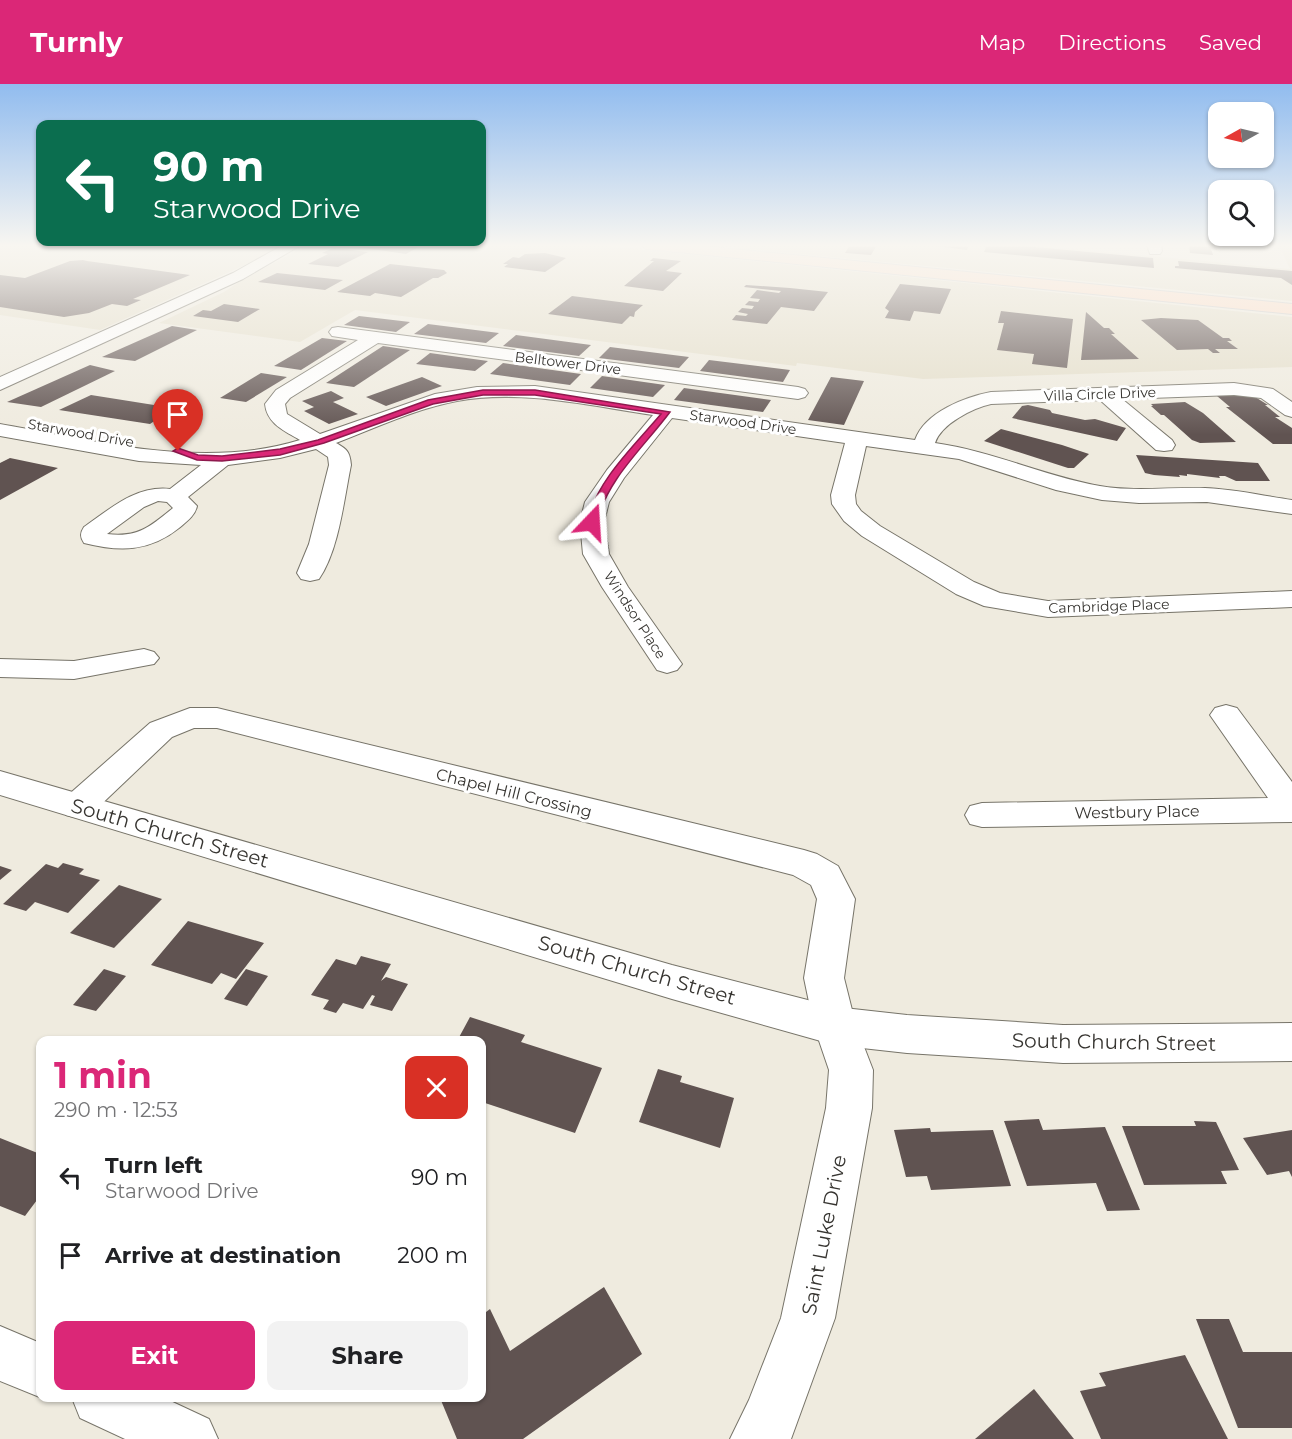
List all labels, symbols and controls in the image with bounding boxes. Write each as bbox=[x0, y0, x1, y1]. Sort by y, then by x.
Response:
text: Turnly bbox=[30, 25, 123, 59]
text: Map bbox=[979, 30, 1025, 55]
text: Directions bbox=[1058, 30, 1166, 55]
text: Saved bbox=[1199, 30, 1262, 55]
north arrow bbox=[1208, 102, 1274, 168]
map controls bbox=[1208, 102, 1274, 246]
text: 90 m bbox=[153, 140, 264, 192]
icon: left bbox=[54, 144, 132, 222]
button: search bbox=[1208, 180, 1274, 246]
text: Starwood Drive bbox=[153, 192, 360, 225]
street label: Belltower Drive bbox=[514, 348, 622, 378]
street label: Villa Circle Drive bbox=[1044, 383, 1156, 405]
pin bbox=[152, 389, 203, 451]
icon: arrive bbox=[161, 398, 194, 431]
street label: Starwood Drive bbox=[688, 406, 798, 438]
street label: Starwood Drive bbox=[26, 415, 136, 451]
position arrow bbox=[560, 490, 624, 554]
street label: Windsor Place bbox=[600, 568, 670, 662]
street label: Cambridge Place bbox=[1048, 595, 1170, 617]
street label: Chapel Hill Crossing bbox=[434, 764, 594, 822]
street label: South Church Street bbox=[68, 793, 272, 873]
street label: Westbury Place bbox=[1074, 801, 1200, 823]
street label: South Church Street bbox=[535, 930, 739, 1010]
street label: South Church Street bbox=[1012, 1028, 1216, 1056]
text: 1 min bbox=[54, 1053, 152, 1097]
button: close bbox=[405, 1056, 468, 1119]
text: 290 m · 12:53 bbox=[54, 1098, 178, 1122]
text: Turn left bbox=[105, 1152, 203, 1179]
street label: Saint Luke Drive bbox=[797, 1153, 851, 1317]
icon: left bbox=[54, 1161, 87, 1194]
text: 90 m bbox=[411, 1164, 468, 1191]
text: Starwood Drive bbox=[105, 1179, 259, 1203]
icon: arrive bbox=[54, 1239, 87, 1272]
text: Arrive at destination bbox=[105, 1242, 341, 1269]
text: 200 m bbox=[397, 1242, 468, 1269]
button: Exit bbox=[54, 1321, 255, 1390]
button: Share bbox=[267, 1321, 468, 1390]

